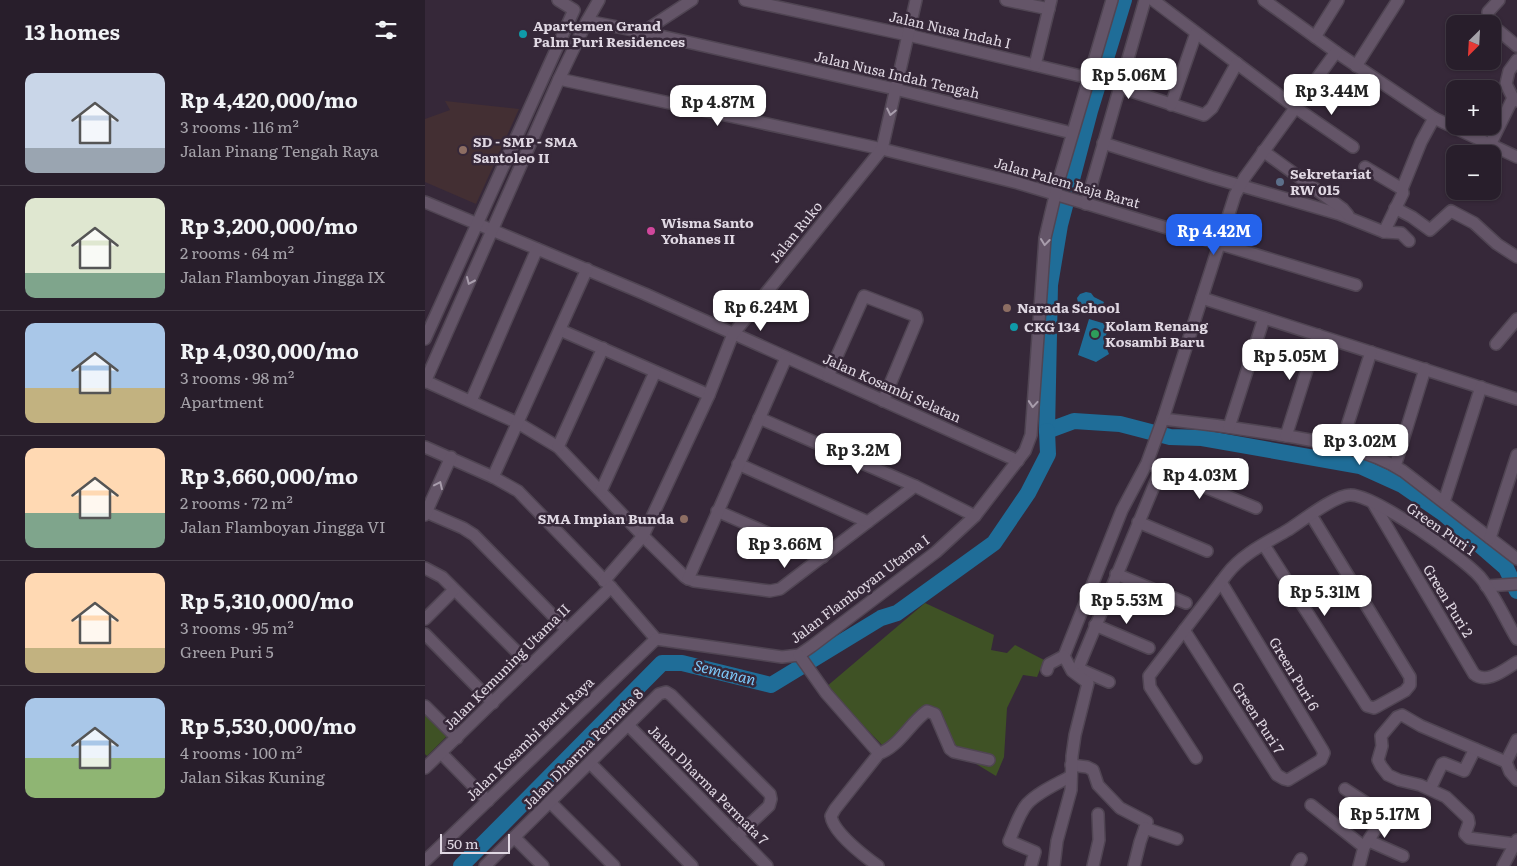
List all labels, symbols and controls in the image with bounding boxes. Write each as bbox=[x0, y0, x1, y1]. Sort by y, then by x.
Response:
street label: Jalan Nusa Indah I bbox=[887, 5, 1013, 53]
text: 13 homes bbox=[25, 15, 120, 46]
place label: Apartemen Grand Palm Puri Residences bbox=[533, 15, 685, 51]
north arrow bbox=[1446, 15, 1501, 70]
map controls bbox=[1446, 15, 1501, 200]
icon: filters bbox=[372, 16, 400, 44]
marker: Apartemen Grand Palm Puri Residences bbox=[517, 28, 529, 40]
street label: Jalan Nusa Indah Tengah bbox=[813, 45, 982, 103]
pin: Rp 5.06M bbox=[1077, 58, 1181, 100]
text: Rp 5.06M bbox=[1092, 62, 1166, 86]
pin: Rp 3.44M bbox=[1280, 74, 1384, 116]
text: Rp 3.44M bbox=[1295, 78, 1369, 102]
button: + bbox=[1446, 80, 1501, 135]
text: Rp 4,420,000/mo bbox=[180, 83, 358, 114]
pin: Rp 4.87M bbox=[666, 84, 770, 127]
text: Rp 4.87M bbox=[681, 89, 755, 113]
icon: home bbox=[65, 93, 125, 153]
one-way arrow bbox=[886, 108, 896, 117]
text: 3 rooms · 116 m² bbox=[180, 114, 299, 138]
place label: SD - SMP - SMA Santoleo II bbox=[473, 131, 578, 167]
text: Jalan Pinang Tengah Raya bbox=[180, 138, 379, 162]
marker: SD - SMP - SMA Santoleo II bbox=[457, 144, 469, 156]
button: − bbox=[1446, 145, 1501, 200]
street label: Jalan Palem Raja Barat bbox=[992, 152, 1143, 213]
place label: Sekretariat RW 015 bbox=[1290, 163, 1372, 199]
marker: Sekretariat RW 015 bbox=[1274, 176, 1286, 188]
street label: Jalan Ruko bbox=[764, 196, 826, 266]
text: Rp 3,200,000/mo bbox=[180, 209, 358, 240]
place label: Wisma Santo Yohanes II bbox=[661, 212, 754, 248]
pin: Rp 4.42M bbox=[1162, 214, 1266, 256]
icon: home bbox=[65, 218, 125, 278]
text: Rp 4.42M bbox=[1177, 218, 1251, 242]
marker: Wisma Santo Yohanes II bbox=[645, 225, 657, 237]
one-way arrow bbox=[1040, 238, 1051, 246]
text: 2 rooms · 64 m² bbox=[180, 240, 294, 264]
text: Jalan Flamboyan Jingga IX bbox=[180, 264, 385, 288]
one-way arrow bbox=[466, 276, 477, 285]
pin: Rp 6.24M bbox=[709, 290, 813, 332]
text: Rp 6.24M bbox=[724, 294, 798, 318]
place label: Narada School bbox=[1017, 297, 1120, 317]
marker: Narada School bbox=[1001, 302, 1013, 314]
place label: Kolam Renang Kosambi Baru bbox=[1105, 315, 1208, 351]
place label: CKG 134 bbox=[1024, 316, 1080, 336]
marker: CKG 134 bbox=[1008, 321, 1020, 333]
marker: Kolam Renang Kosambi Baru bbox=[1089, 328, 1101, 340]
text: Rp 4,030,000/mo bbox=[180, 334, 359, 365]
pin: Rp 5.05M bbox=[1238, 338, 1342, 381]
icon: home bbox=[65, 343, 125, 403]
text: Rp 5.05M bbox=[1253, 343, 1327, 367]
street label: Jalan Kosambi Selatan bbox=[820, 348, 965, 427]
text: 3 rooms · 98 m² bbox=[180, 365, 294, 389]
text: Apartment bbox=[180, 389, 264, 413]
one-way arrow bbox=[1027, 400, 1038, 408]
pin: Rp 3.02M bbox=[1308, 424, 1412, 466]
text: Rp 3.02M bbox=[1323, 428, 1397, 452]
pin: Rp 3.2M bbox=[812, 432, 904, 475]
text: Rp 3.2M bbox=[826, 437, 890, 461]
pin: Rp 4.03M bbox=[1148, 458, 1252, 500]
text: Rp 3,660,000/mo bbox=[180, 459, 358, 490]
text: Rp 4.03M bbox=[1163, 462, 1237, 486]
icon: home bbox=[65, 468, 125, 528]
one-way arrow bbox=[432, 481, 443, 490]
text: 2 rooms · 72 m² bbox=[180, 490, 293, 514]
street label: Green Puri 1 bbox=[1403, 497, 1481, 560]
place label: SMA Impian Bunda bbox=[538, 508, 675, 528]
marker: SMA Impian Bunda bbox=[678, 513, 690, 525]
text: Jalan Flamboyan Jingga VI bbox=[180, 514, 386, 538]
pin: Rp 3.66M bbox=[733, 526, 837, 569]
street label: Jalan Flamboyan Utama I bbox=[786, 529, 933, 647]
text: Rp 3.66M bbox=[748, 531, 822, 555]
street label: Green Puri 2 bbox=[1419, 560, 1479, 641]
pin: Rp 5.31M bbox=[1273, 574, 1377, 617]
text: Rp 5.31M bbox=[1290, 579, 1360, 603]
pin: Rp 5.53M bbox=[1075, 582, 1179, 625]
text: Rp 5,310,000/mo bbox=[180, 584, 354, 615]
text: Rp 5.53M bbox=[1091, 587, 1163, 611]
icon: home bbox=[65, 593, 125, 653]
street label: Jalan Kemuning Utama II bbox=[439, 599, 574, 734]
text: 3 rooms · 95 m² bbox=[180, 615, 294, 639]
street label: Green Puri 6 bbox=[1265, 633, 1325, 714]
text: Green Puri 5 bbox=[180, 639, 274, 663]
water label: Semanan bbox=[692, 653, 759, 690]
street label: Jalan Kosambi Barat Raya bbox=[461, 671, 598, 805]
street label: Green Puri 7 bbox=[1228, 678, 1290, 757]
street label: Jalan Dharma Permata 8 bbox=[517, 683, 647, 813]
text: Rp 5,530,000/mo bbox=[180, 709, 356, 740]
icon: home bbox=[65, 718, 125, 778]
street label: Jalan Dharma Permata 7 bbox=[644, 720, 773, 849]
text: 4 rooms · 100 m² bbox=[180, 740, 302, 764]
text: Jalan Sikas Kuning bbox=[180, 764, 325, 788]
pin: Rp 5.17M bbox=[1333, 796, 1437, 839]
text: Rp 5.17M bbox=[1350, 801, 1420, 825]
scale bar bbox=[440, 831, 510, 854]
text: 50 m bbox=[447, 833, 479, 853]

